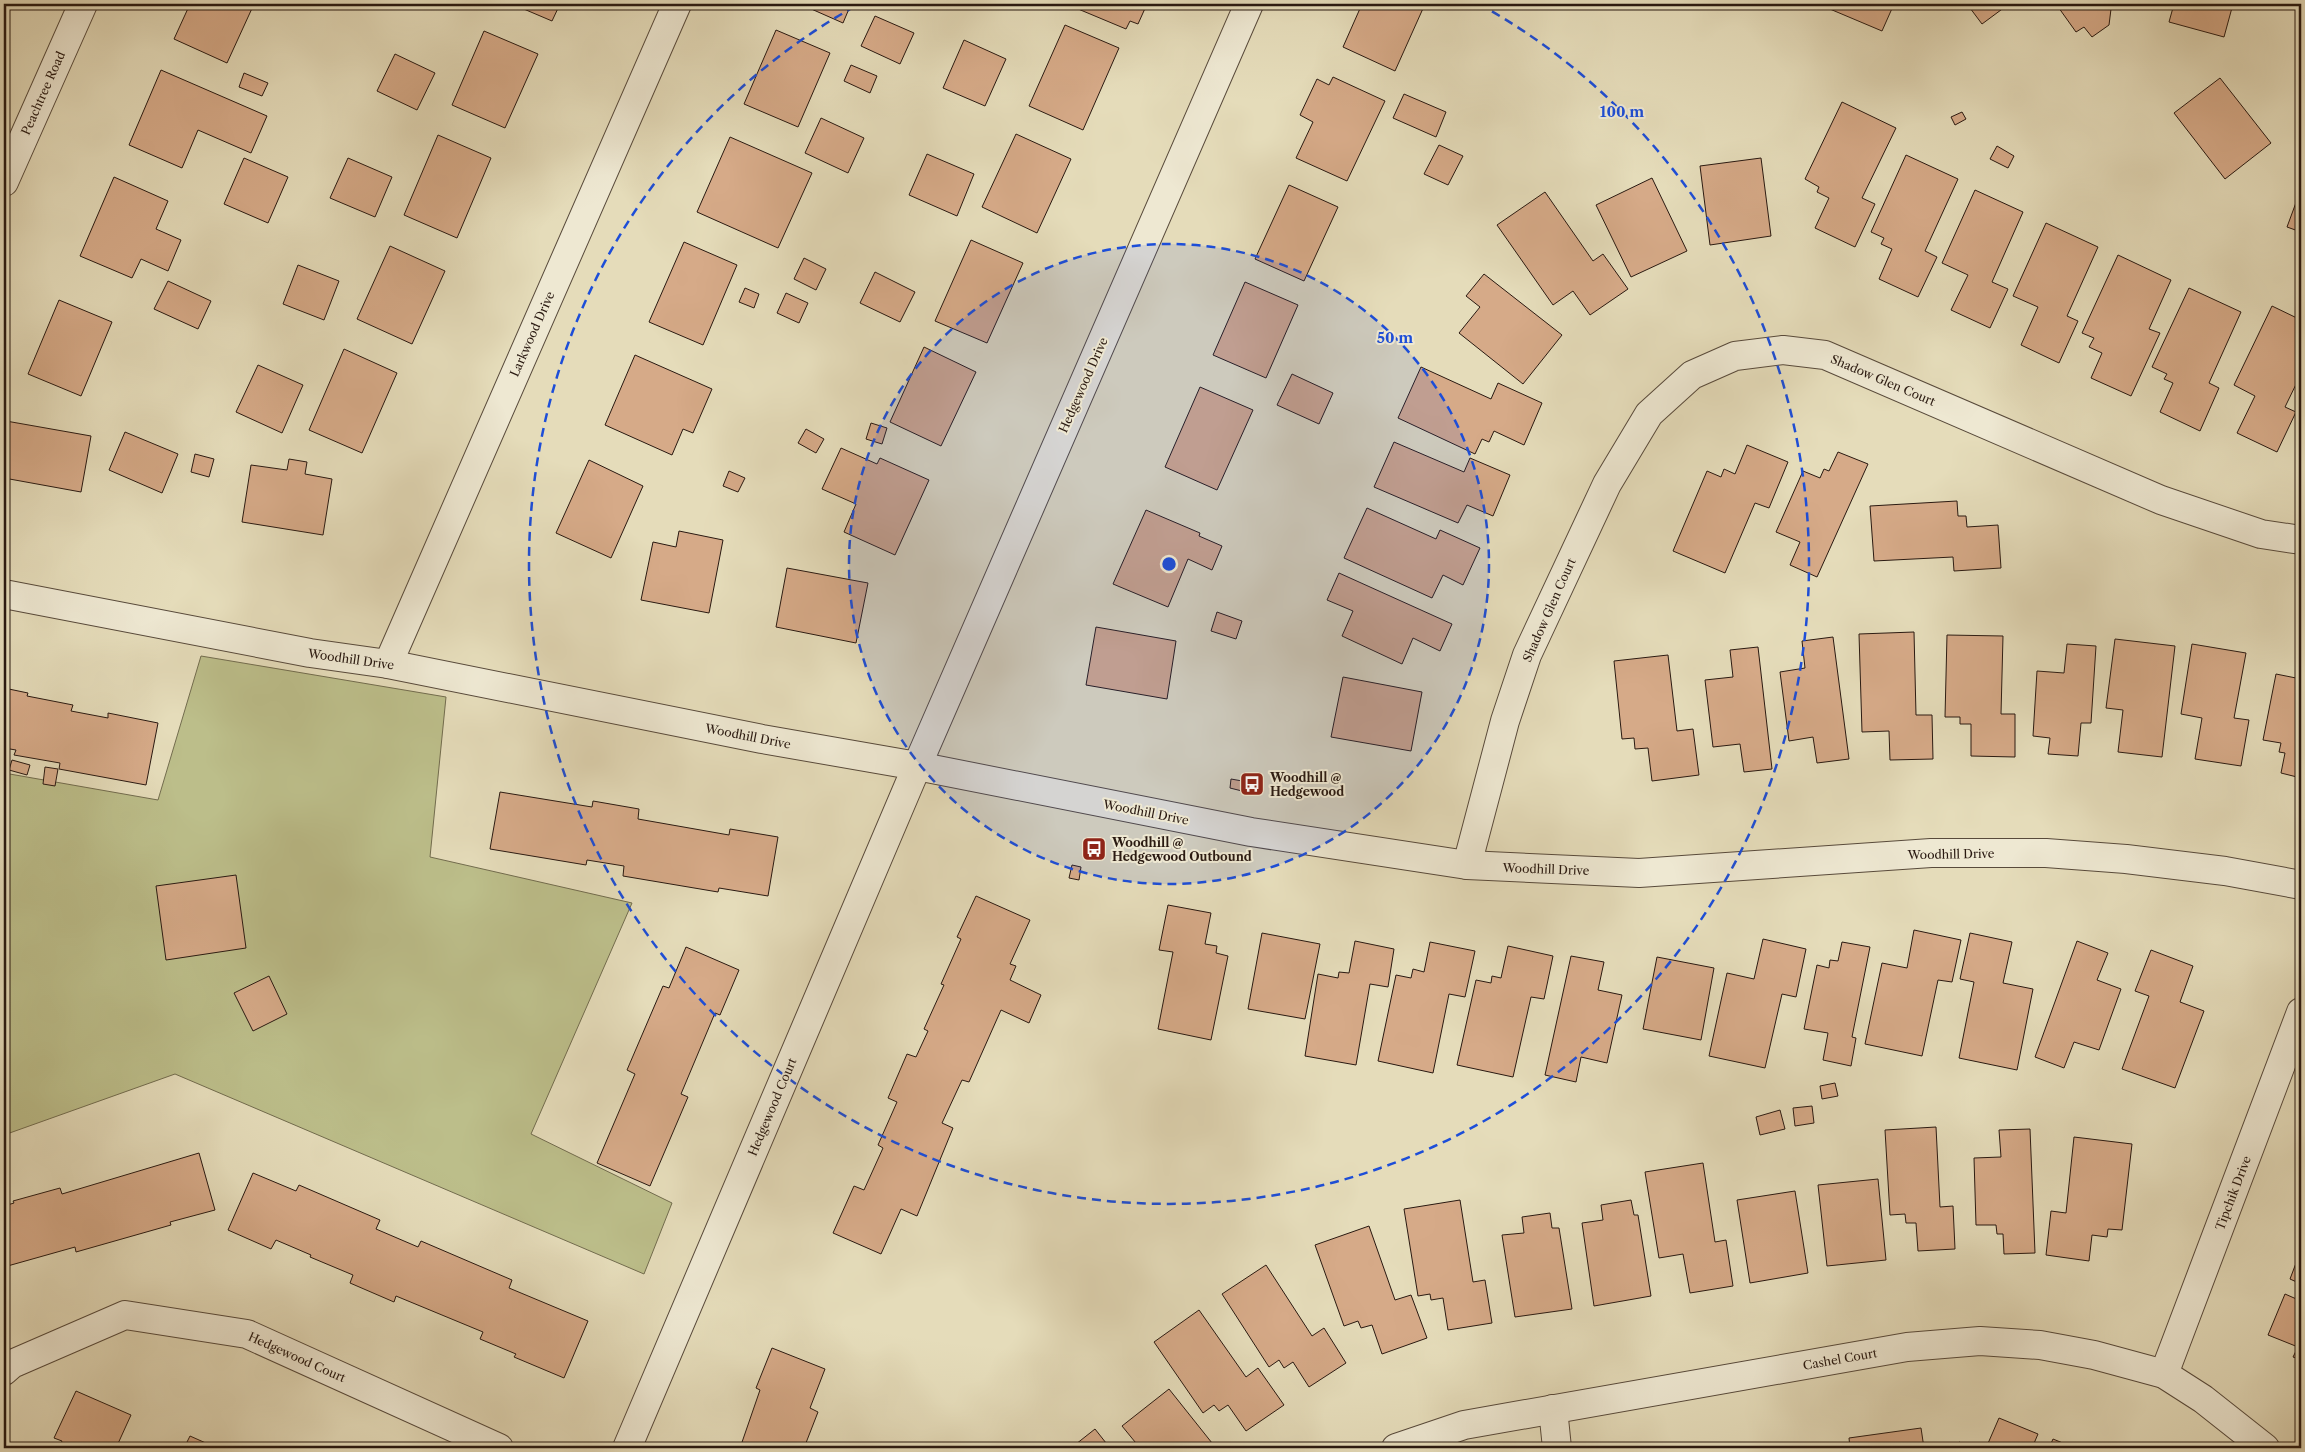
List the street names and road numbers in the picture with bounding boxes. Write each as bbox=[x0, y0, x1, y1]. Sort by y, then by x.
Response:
street label: Peachtree Road bbox=[18, 48, 68, 137]
street label: Larkwood Drive bbox=[506, 289, 558, 379]
street label: Hedgewood Drive bbox=[1055, 335, 1111, 435]
street label: Shadow Glen Court bbox=[1828, 351, 1938, 409]
street label: Shadow Glen Court bbox=[1519, 555, 1579, 664]
street label: Woodhill Drive bbox=[306, 645, 395, 673]
street label: Woodhill Drive bbox=[703, 720, 792, 752]
street label: Woodhill Drive bbox=[1101, 796, 1190, 828]
street label: Woodhill Drive bbox=[1906, 846, 1995, 862]
street label: Woodhill Drive bbox=[1501, 860, 1590, 878]
street label: Hedgewood Court bbox=[745, 1055, 800, 1158]
street label: Tipchik Drive bbox=[2212, 1153, 2254, 1232]
street label: Hedgewood Court bbox=[246, 1329, 349, 1386]
street label: Cashel Court bbox=[1802, 1345, 1879, 1373]

